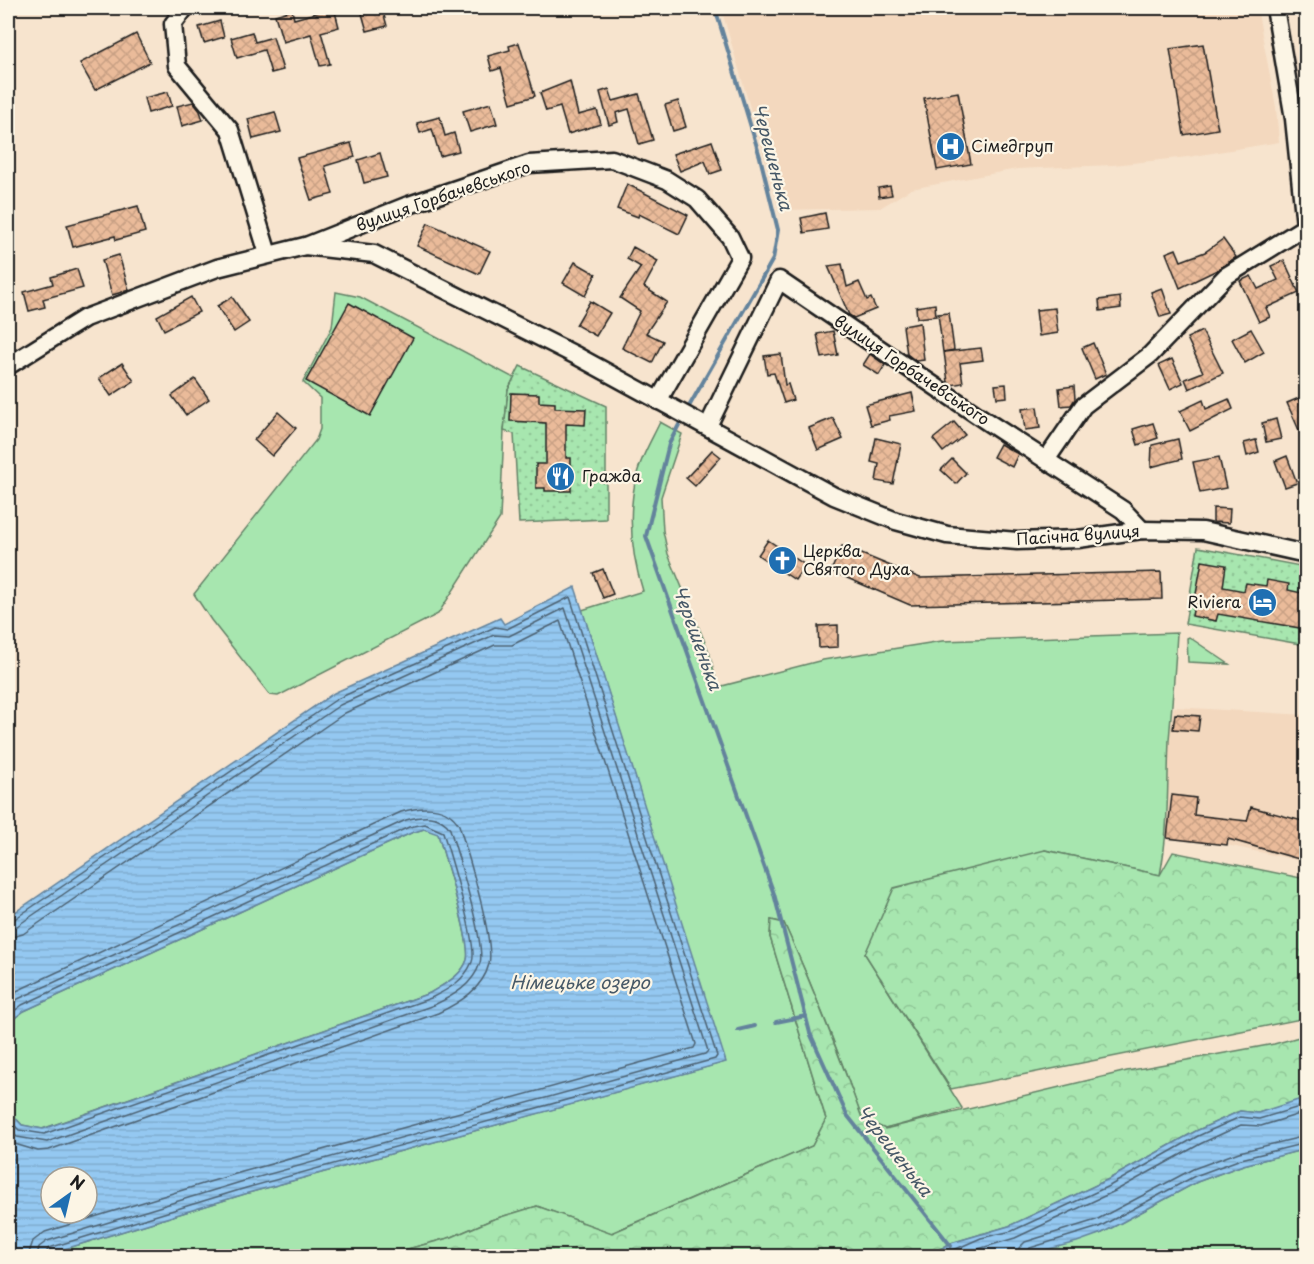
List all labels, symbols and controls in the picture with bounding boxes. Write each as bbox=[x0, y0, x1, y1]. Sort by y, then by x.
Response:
water label: Черешенька bbox=[746, 100, 801, 214]
hospital icon: Сімедгруп bbox=[934, 130, 966, 162]
place label: Сімедгруп bbox=[971, 133, 1054, 157]
street label: вулиця Горбачевського bbox=[352, 154, 533, 236]
street label: вулиця Горбачевського bbox=[830, 308, 995, 430]
restaurant icon: Гражда bbox=[545, 460, 577, 492]
place label: Гражда bbox=[582, 463, 641, 487]
street label: Пасічна вулиця bbox=[1015, 518, 1141, 550]
place label: Церква Святого Духа bbox=[803, 538, 910, 580]
church icon: Церква Святого Духа bbox=[766, 544, 798, 576]
water label: Черешенька bbox=[667, 581, 730, 694]
hotel icon: Riviera bbox=[1246, 586, 1278, 618]
place label: Riviera bbox=[1187, 589, 1241, 613]
water label: Німецьке озеро bbox=[510, 968, 650, 995]
water label: Черешенька bbox=[851, 1099, 940, 1202]
north arrow bbox=[39, 1165, 99, 1225]
text: N bbox=[66, 1168, 90, 1195]

